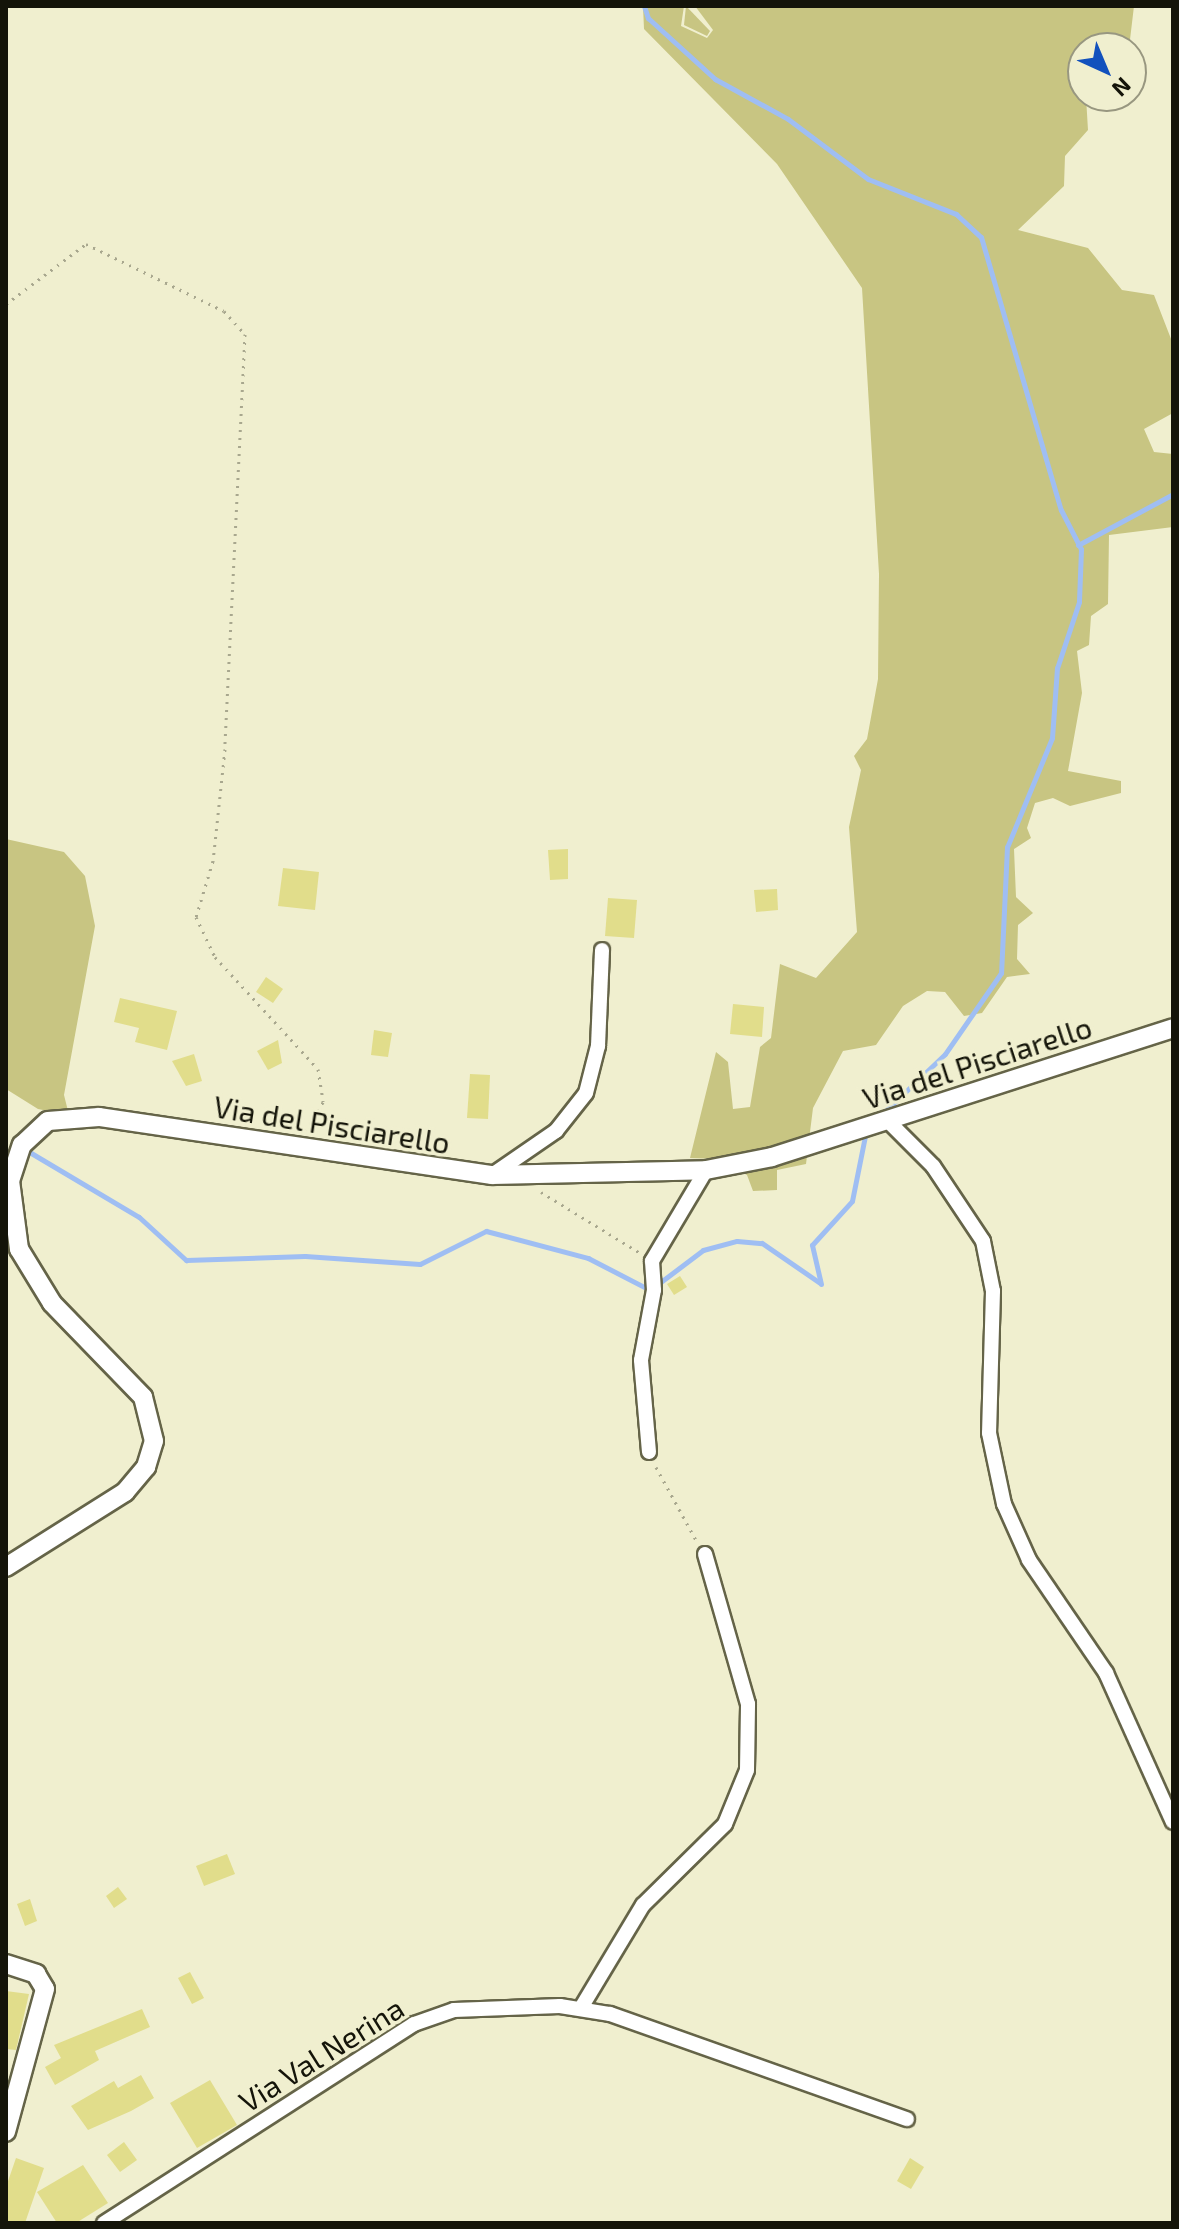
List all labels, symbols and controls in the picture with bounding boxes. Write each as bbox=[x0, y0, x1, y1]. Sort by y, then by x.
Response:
north arrow bbox=[1067, 32, 1147, 112]
text: N bbox=[1108, 73, 1137, 103]
street label: Via del Pisciarello bbox=[858, 1008, 1096, 1116]
street label: Via del Pisciarello bbox=[211, 1088, 453, 1160]
street label: Via Val Nerina bbox=[231, 1989, 411, 2119]

